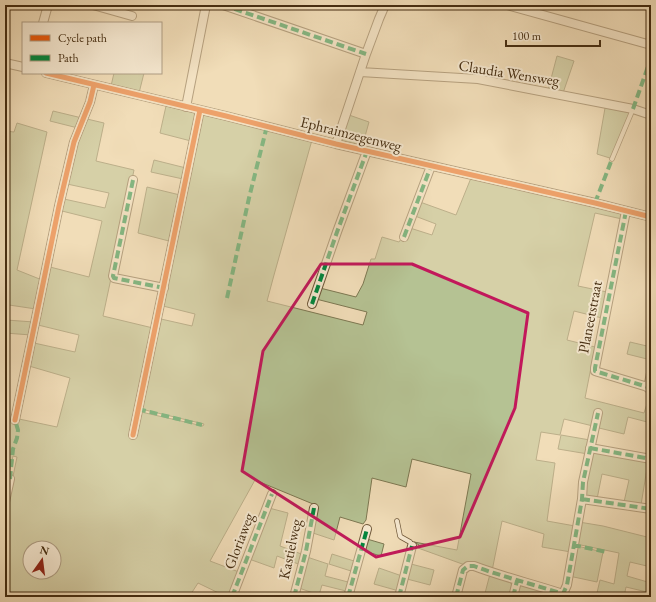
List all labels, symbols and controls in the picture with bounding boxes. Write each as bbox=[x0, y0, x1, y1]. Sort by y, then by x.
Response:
legend bbox=[22, 22, 162, 74]
scale bar bbox=[506, 22, 600, 48]
text: 100 m bbox=[512, 28, 542, 44]
text: Cycle path bbox=[58, 30, 107, 46]
text: Path bbox=[58, 50, 79, 66]
street label: Claudia Wensweg bbox=[457, 55, 561, 90]
street label: Ephraimzegenweg bbox=[298, 112, 404, 155]
street label: Planeetstraat bbox=[573, 279, 606, 355]
street label: Gloriaweg bbox=[219, 510, 258, 572]
street label: Kastielweg bbox=[274, 517, 305, 581]
north arrow bbox=[22, 540, 62, 580]
text: N bbox=[38, 542, 51, 558]

